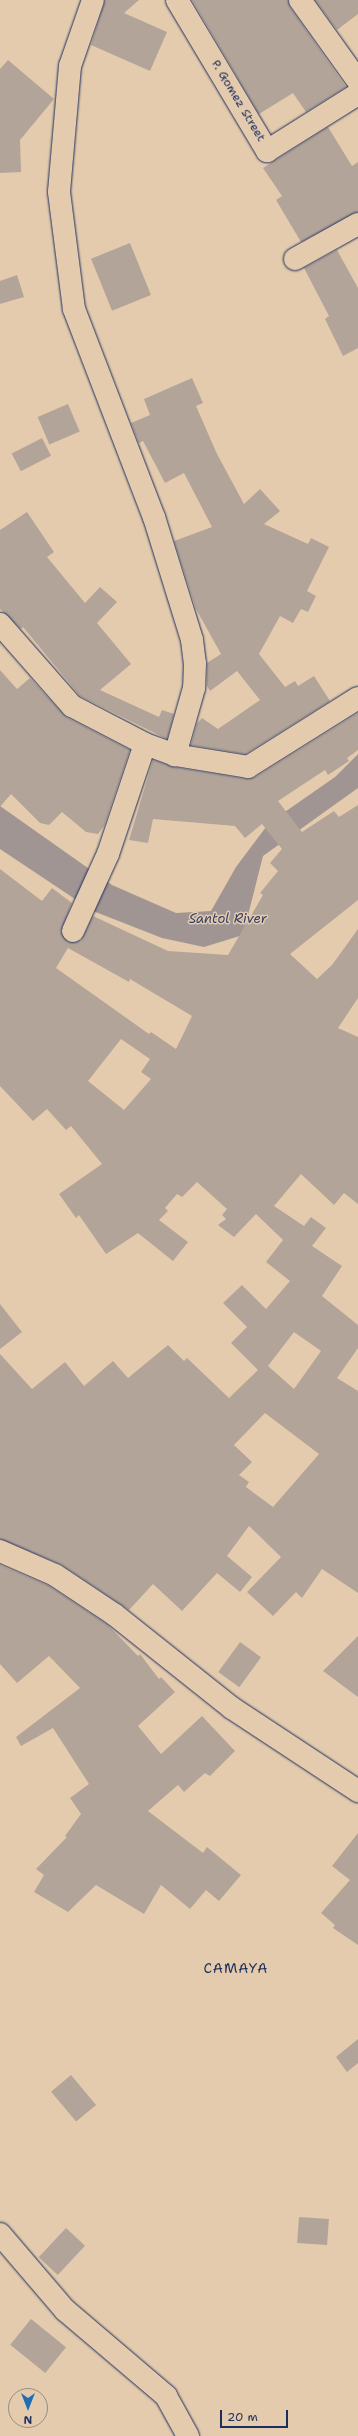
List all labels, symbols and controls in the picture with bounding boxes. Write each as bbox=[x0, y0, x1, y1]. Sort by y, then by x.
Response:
street label: P. Gomez Street bbox=[208, 58, 268, 144]
water label: Santol River bbox=[189, 911, 267, 927]
district label: CAMAYA bbox=[203, 1960, 269, 1976]
north arrow bbox=[8, 2388, 48, 2428]
scale bar bbox=[222, 2402, 290, 2428]
text: 20 m bbox=[227, 2409, 258, 2425]
text: N bbox=[24, 2412, 32, 2427]

